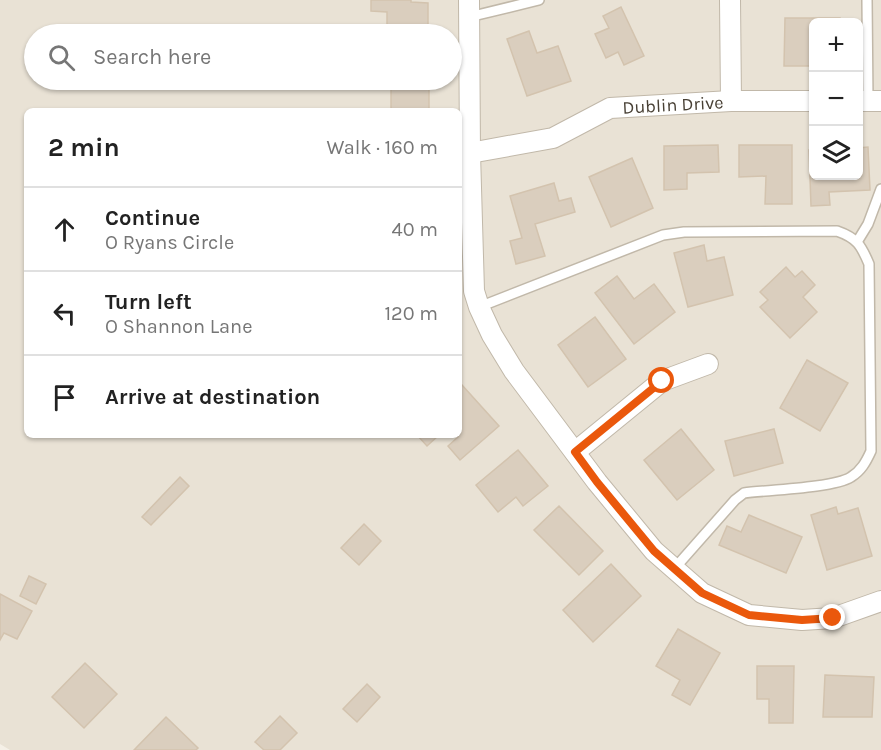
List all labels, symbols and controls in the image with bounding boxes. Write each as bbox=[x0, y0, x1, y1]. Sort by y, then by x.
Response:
map controls bbox=[809, 18, 863, 180]
button: + bbox=[809, 18, 863, 72]
search box bbox=[24, 24, 462, 90]
icon: search bbox=[45, 41, 78, 74]
text: Search here bbox=[93, 44, 211, 70]
button: − bbox=[809, 72, 863, 126]
street label: Dublin Drive bbox=[622, 91, 724, 119]
button: layers bbox=[809, 126, 863, 180]
text: 2 min bbox=[48, 132, 120, 163]
text: Walk · 160 m bbox=[326, 136, 438, 159]
text: Continue bbox=[105, 205, 200, 231]
icon: ahead bbox=[48, 213, 81, 246]
text: 40 m bbox=[392, 218, 438, 241]
text: O Ryans Circle bbox=[105, 231, 234, 254]
text: Turn left bbox=[105, 289, 192, 315]
icon: left bbox=[48, 297, 81, 330]
text: 120 m bbox=[384, 302, 438, 325]
text: O Shannon Lane bbox=[105, 315, 252, 338]
route start bbox=[648, 367, 674, 393]
icon: arrive bbox=[48, 381, 81, 414]
text: Arrive at destination bbox=[105, 384, 320, 410]
route end bbox=[819, 604, 845, 630]

